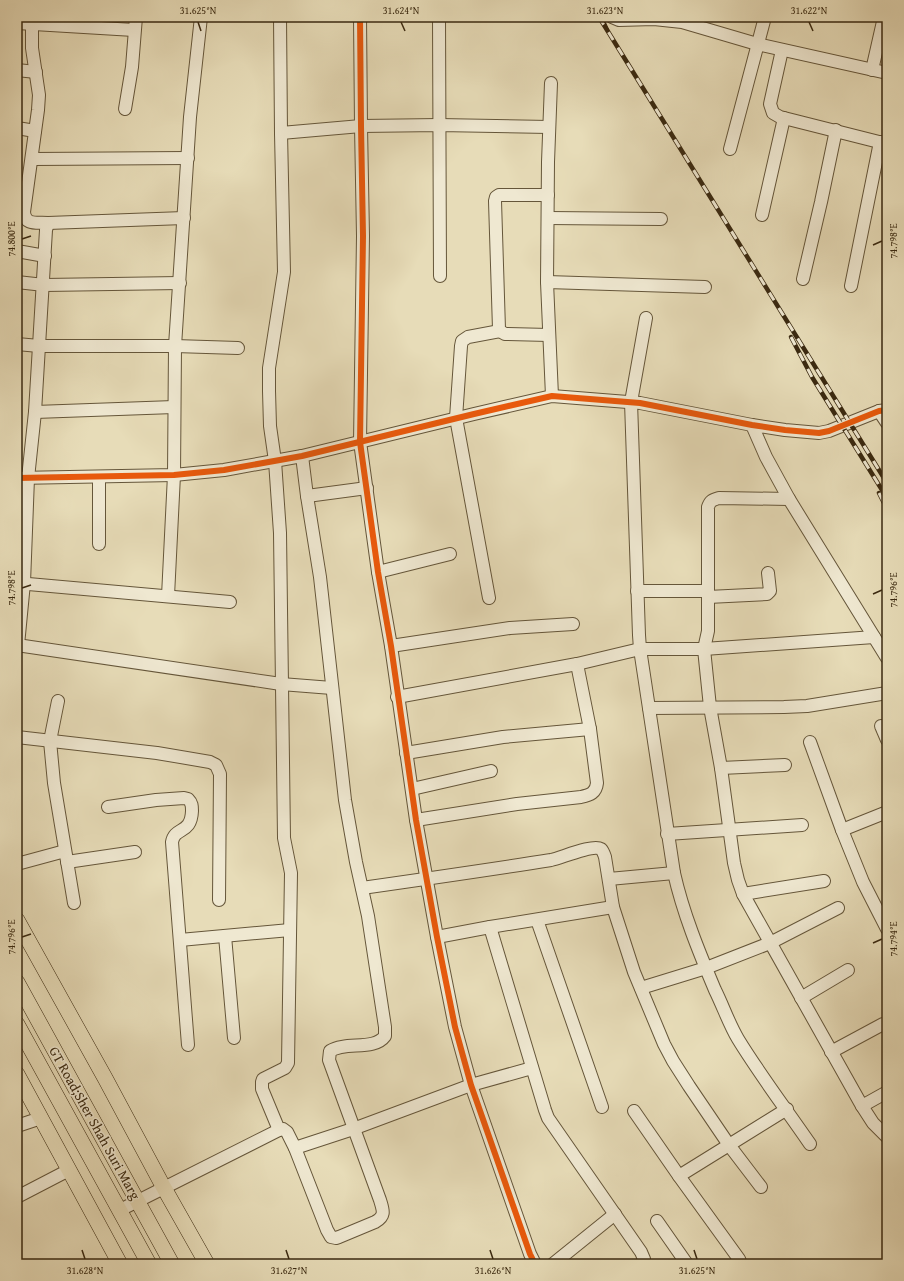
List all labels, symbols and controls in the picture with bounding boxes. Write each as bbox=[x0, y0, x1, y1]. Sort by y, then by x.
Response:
text: 31.625°N bbox=[180, 3, 217, 18]
text: 31.624°N bbox=[383, 3, 420, 18]
text: 31.623°N bbox=[587, 3, 624, 18]
text: 31.622°N bbox=[791, 3, 828, 18]
text: 74.800°E bbox=[4, 221, 19, 257]
text: 74.798°E bbox=[886, 223, 901, 259]
text: 74.798°E bbox=[4, 570, 19, 606]
text: 74.796°E bbox=[886, 572, 901, 608]
text: 74.796°E bbox=[4, 919, 19, 955]
text: 74.794°E bbox=[886, 921, 901, 957]
street label: GT Road;Sher Shah Suri Marg bbox=[44, 1043, 146, 1203]
text: 31.628°N bbox=[67, 1263, 104, 1278]
text: 31.627°N bbox=[271, 1263, 308, 1278]
text: 31.626°N bbox=[475, 1263, 512, 1278]
text: 31.625°N bbox=[679, 1263, 716, 1278]

